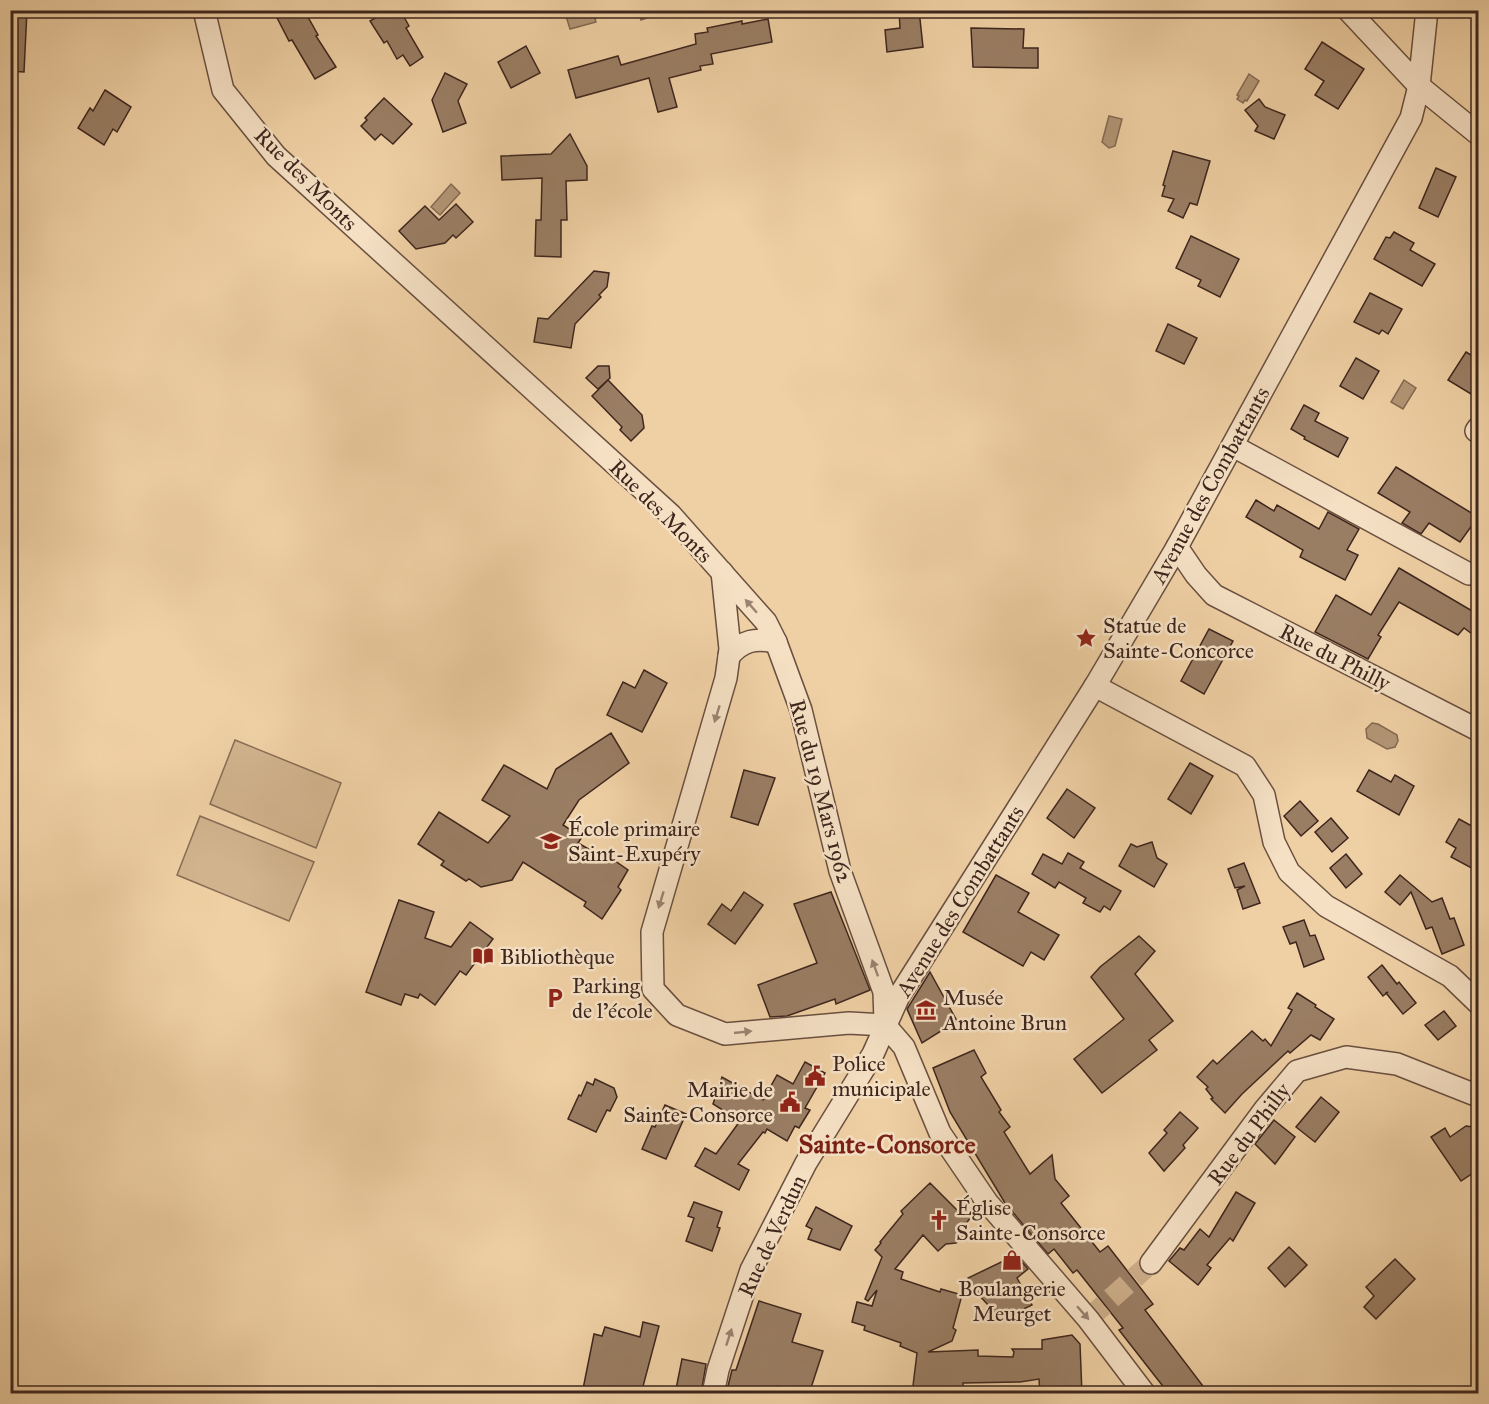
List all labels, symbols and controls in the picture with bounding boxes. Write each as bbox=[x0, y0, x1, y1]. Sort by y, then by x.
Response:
street label: Rue des Monts bbox=[249, 122, 363, 236]
street label: Avenue des Combattants bbox=[1144, 382, 1275, 589]
street label: Rue des Monts bbox=[604, 454, 718, 568]
one-way arrow bbox=[744, 598, 758, 613]
place label: Statue de Sainte-Concorce bbox=[1103, 612, 1254, 664]
street label: Rue du Philly bbox=[1275, 617, 1396, 697]
place icon: Statue de Sainte-Concorce bbox=[1074, 626, 1098, 650]
street label: Rue du 19 Mars 1962 bbox=[784, 696, 859, 886]
one-way arrow bbox=[712, 705, 721, 723]
street label: Avenue des Combattants bbox=[890, 800, 1030, 1003]
place label: École primaire Saint-Exupéry bbox=[568, 815, 701, 867]
school or university icon: École primaire Saint-Exupéry bbox=[539, 829, 563, 853]
one-way arrow bbox=[656, 891, 665, 909]
place label: Bibliothèque bbox=[500, 943, 615, 970]
library icon: Bibliothèque bbox=[471, 944, 495, 968]
one-way arrow bbox=[870, 959, 879, 977]
place label: Parking de l'école bbox=[572, 972, 653, 1024]
place label: Musée Antoine Brun bbox=[942, 984, 1067, 1036]
parking icon: Parking de l'école bbox=[543, 986, 567, 1010]
museum icon: Musée Antoine Brun bbox=[914, 998, 938, 1022]
one-way arrow bbox=[734, 1027, 753, 1037]
place label: Police municipale bbox=[832, 1050, 931, 1102]
public building icon: Police municipale bbox=[803, 1064, 827, 1088]
place label: Mairie de Sainte-Consorce bbox=[623, 1076, 773, 1128]
street label: Rue du Philly bbox=[1202, 1077, 1297, 1190]
public building icon: Mairie de Sainte-Consorce bbox=[778, 1090, 802, 1114]
district label: Sainte-Consorce bbox=[799, 1128, 976, 1160]
street label: Rue de Verdun bbox=[732, 1171, 812, 1301]
place label: Église Sainte-Consorce bbox=[956, 1194, 1106, 1246]
church icon: Église Sainte-Consorce bbox=[927, 1208, 951, 1232]
shop icon: Boulangerie Meurget bbox=[1000, 1248, 1024, 1272]
place label: Boulangerie Meurget bbox=[958, 1275, 1066, 1327]
one-way arrow bbox=[1076, 1305, 1089, 1320]
one-way arrow bbox=[725, 1328, 734, 1346]

